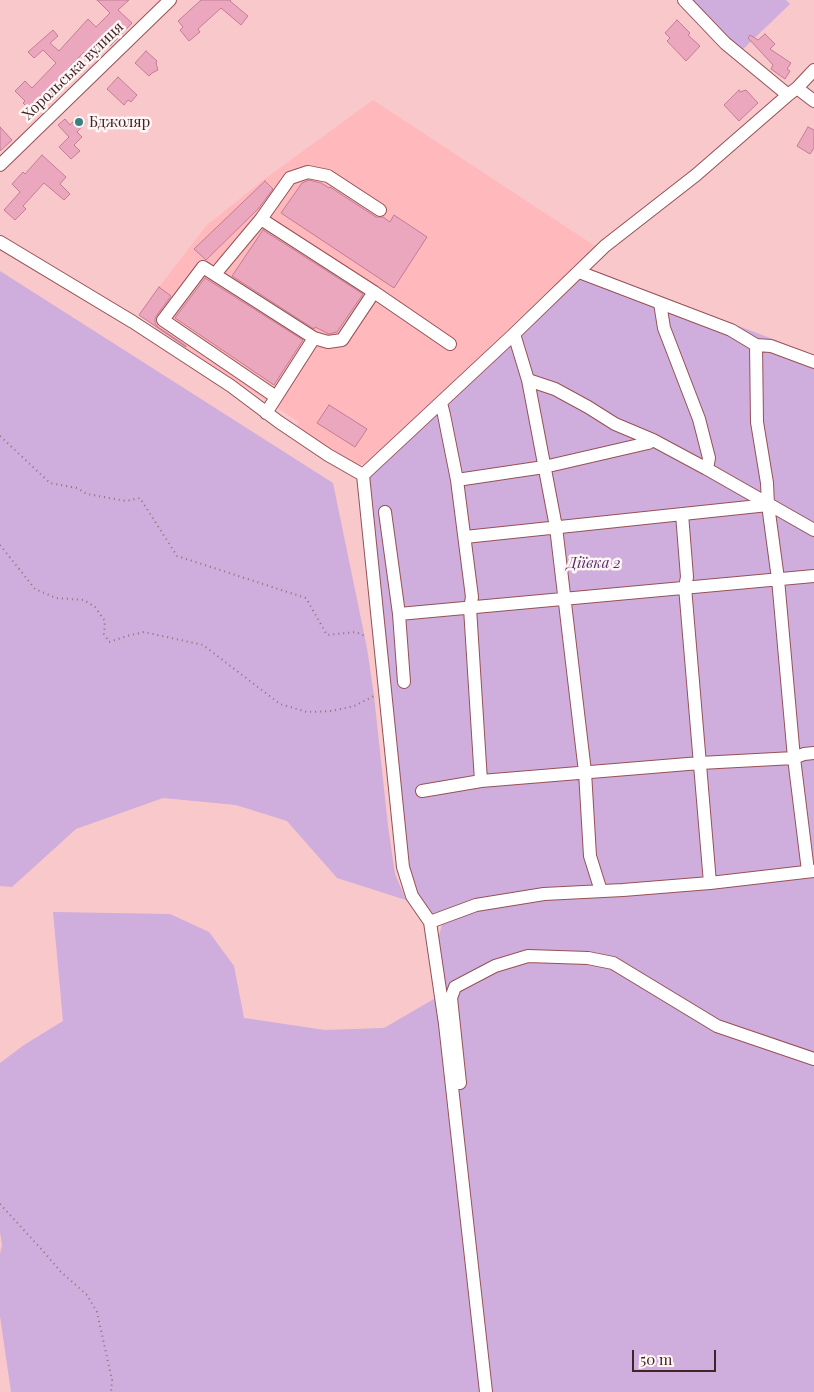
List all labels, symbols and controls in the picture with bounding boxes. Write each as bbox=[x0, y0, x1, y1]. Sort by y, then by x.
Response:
street label: Хорольська вулиця bbox=[19, 18, 127, 124]
place label: Бджоляр bbox=[89, 113, 150, 131]
marker: Бджоляр bbox=[73, 116, 85, 128]
park label: Діївка 2 bbox=[567, 554, 621, 572]
scale bar bbox=[634, 1340, 718, 1372]
text: 50 m bbox=[640, 1349, 672, 1369]

